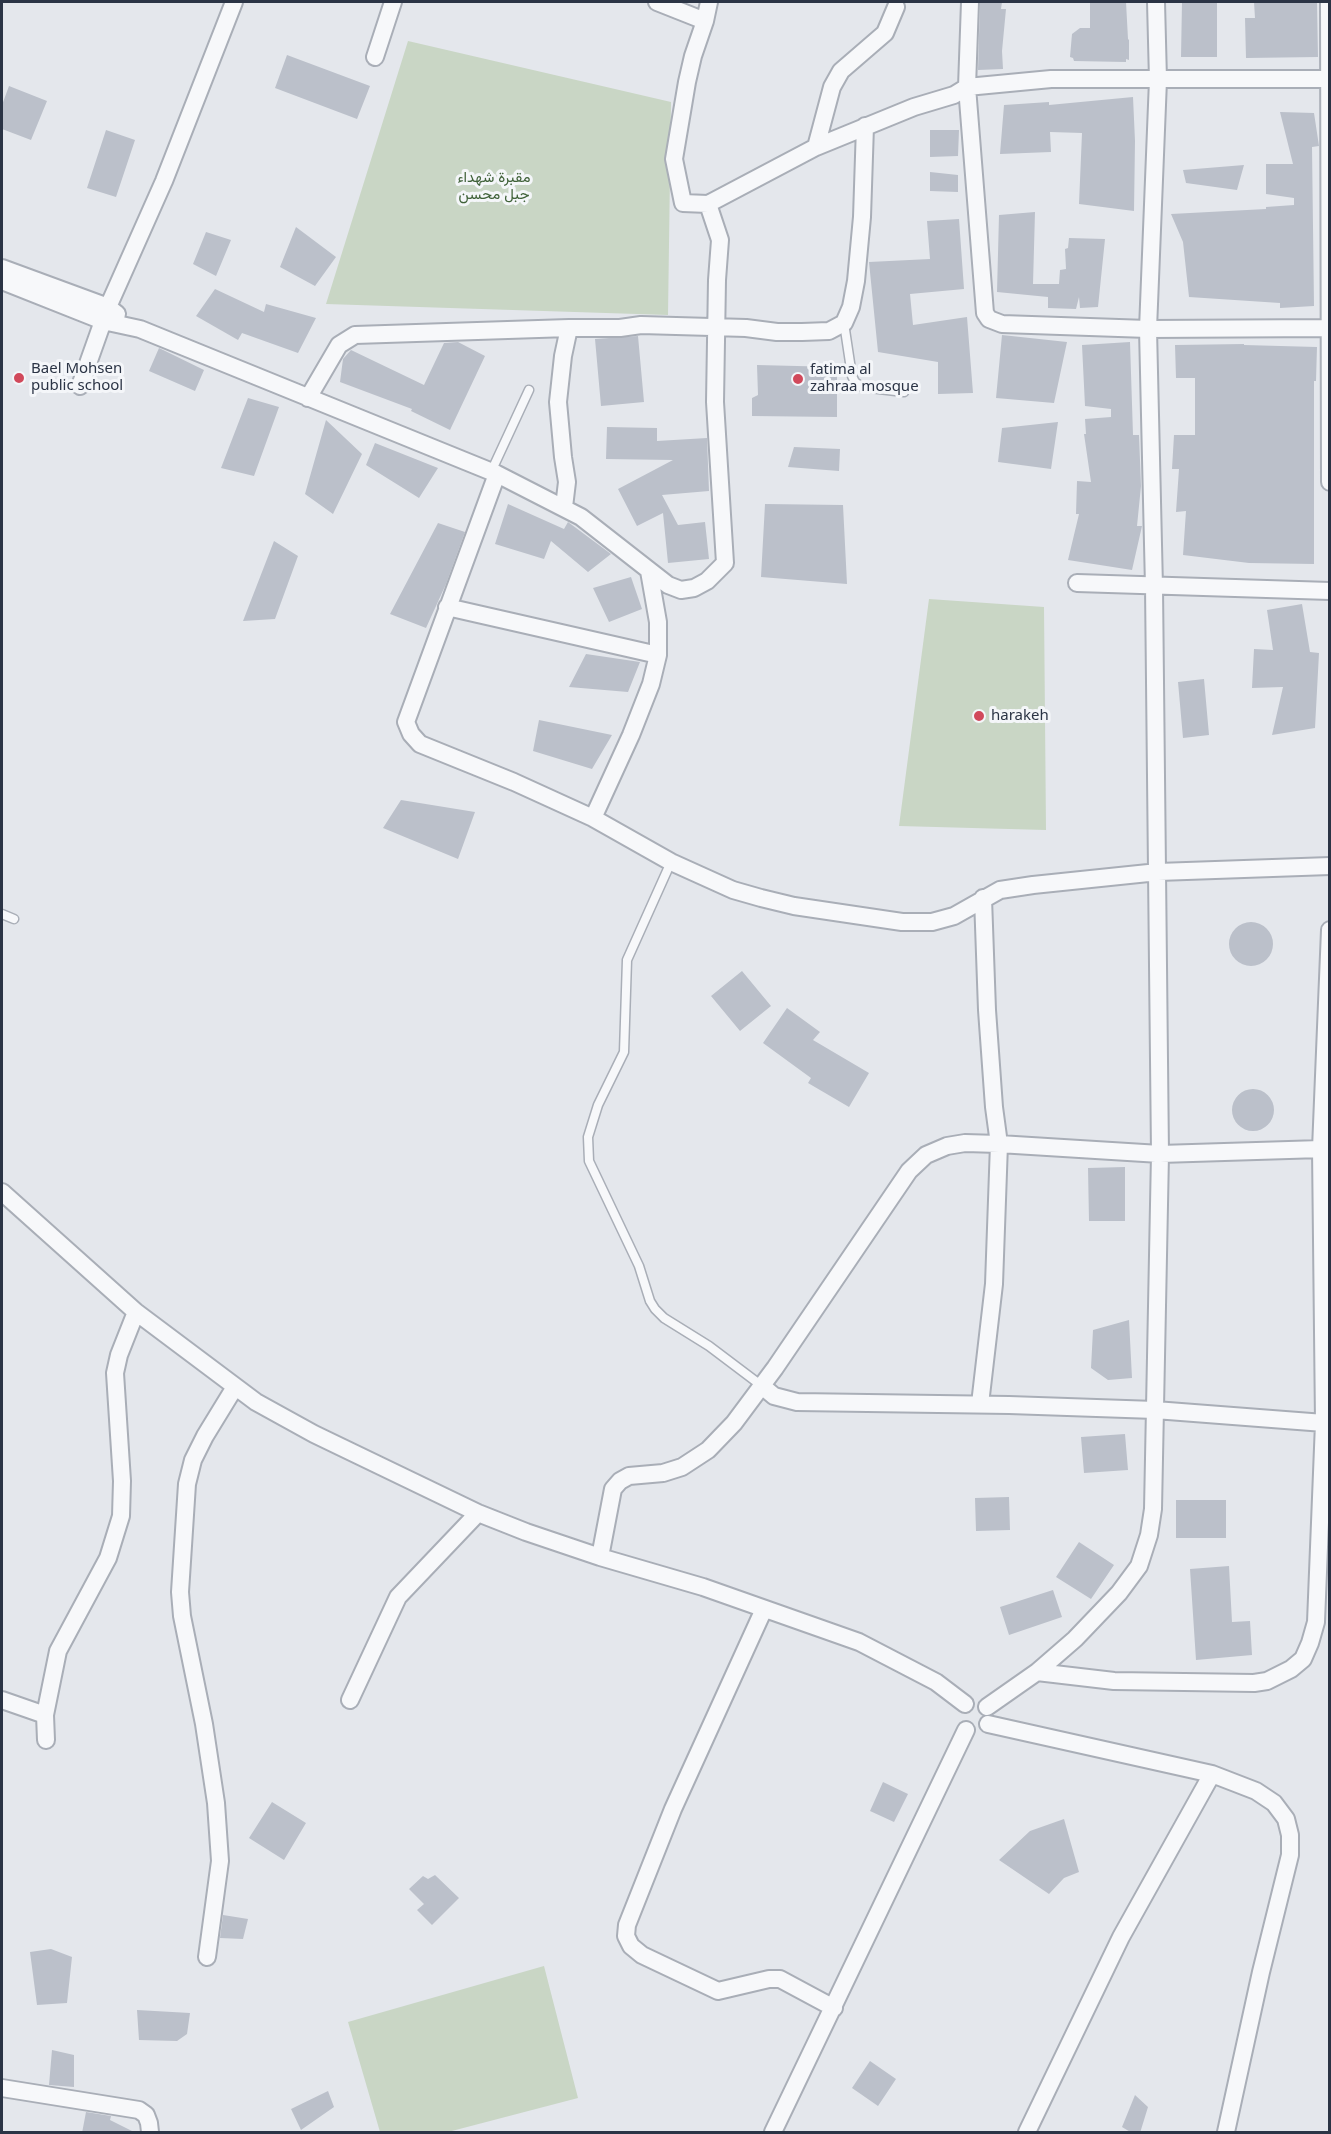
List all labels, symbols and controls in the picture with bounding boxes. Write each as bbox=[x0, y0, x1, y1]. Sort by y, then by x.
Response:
park label: مقبرة شهداء جبل محسن bbox=[458, 169, 530, 204]
place label: Bael Mohsen public school bbox=[31, 360, 123, 395]
place label: fatima al zahraa mosque bbox=[810, 361, 919, 396]
marker: Bael Mohsen public school bbox=[12, 371, 26, 385]
marker: fatima al zahraa mosque bbox=[791, 372, 805, 386]
place label: harakeh bbox=[991, 707, 1049, 725]
marker: harakeh bbox=[972, 709, 986, 723]

